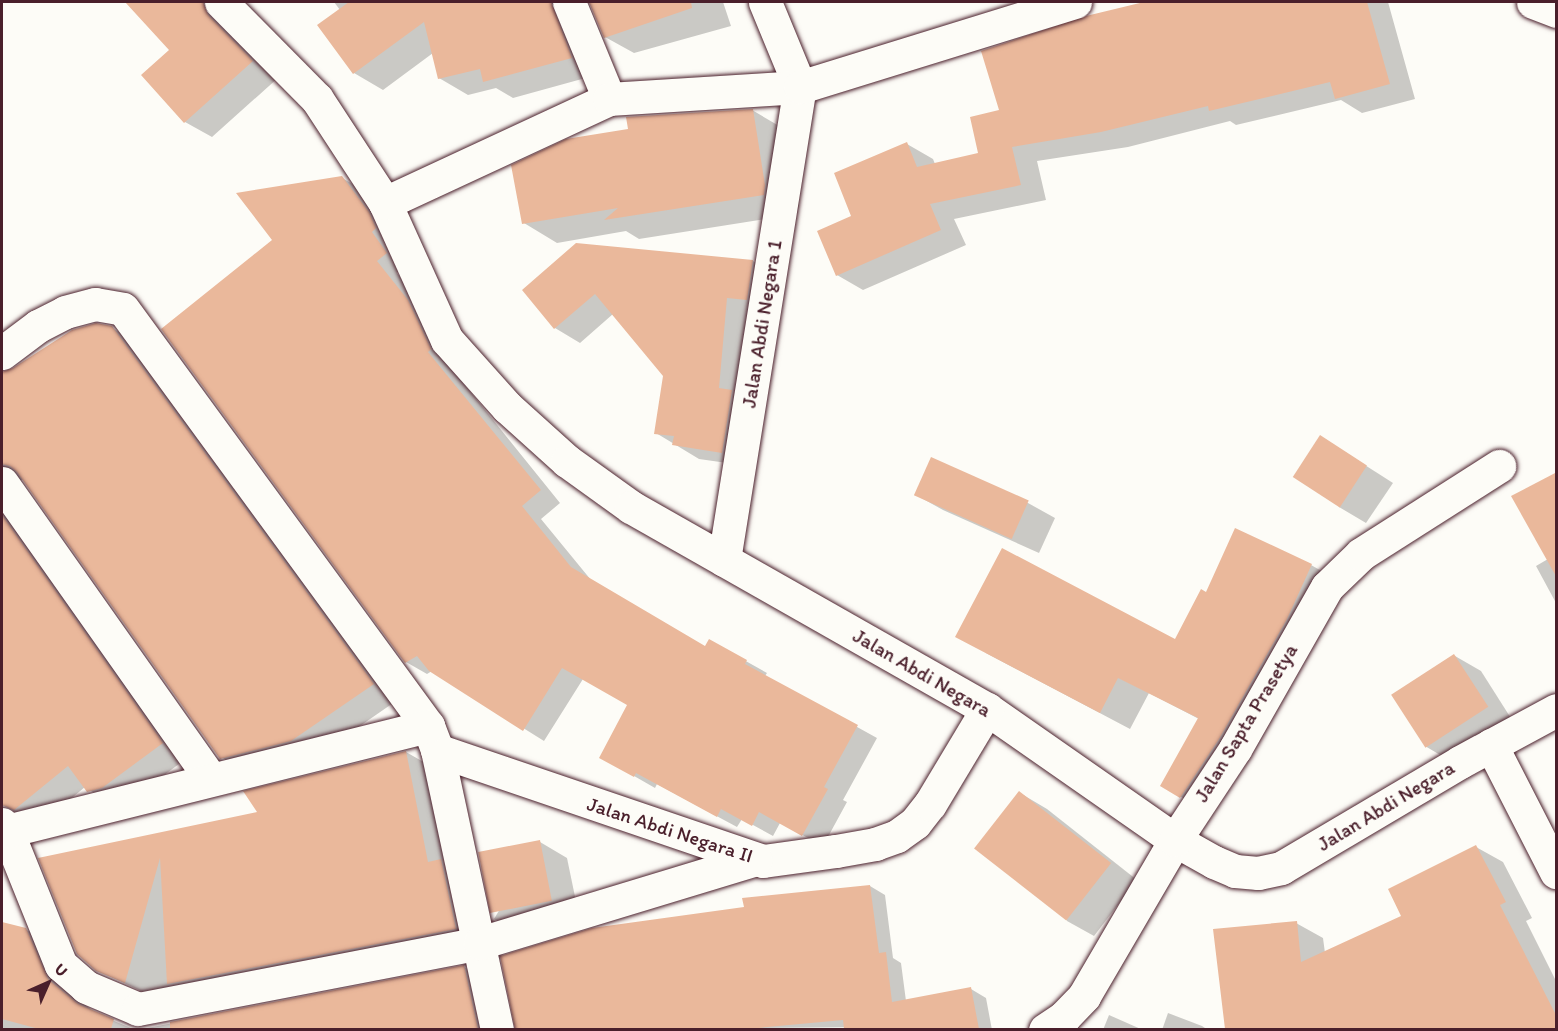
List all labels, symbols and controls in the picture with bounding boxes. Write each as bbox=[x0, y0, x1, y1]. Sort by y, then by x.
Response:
street label: Jalan Abdi Negara 1 bbox=[737, 239, 787, 409]
street label: Jalan Abdi Negara bbox=[849, 624, 995, 722]
street label: Jalan Sapta Prasetya bbox=[1189, 640, 1303, 806]
street label: Jalan Abdi Negara bbox=[1313, 756, 1459, 856]
street label: Jalan Abdi Negara II bbox=[584, 792, 756, 868]
north arrow bbox=[18, 953, 78, 1013]
text: U bbox=[51, 959, 72, 980]

